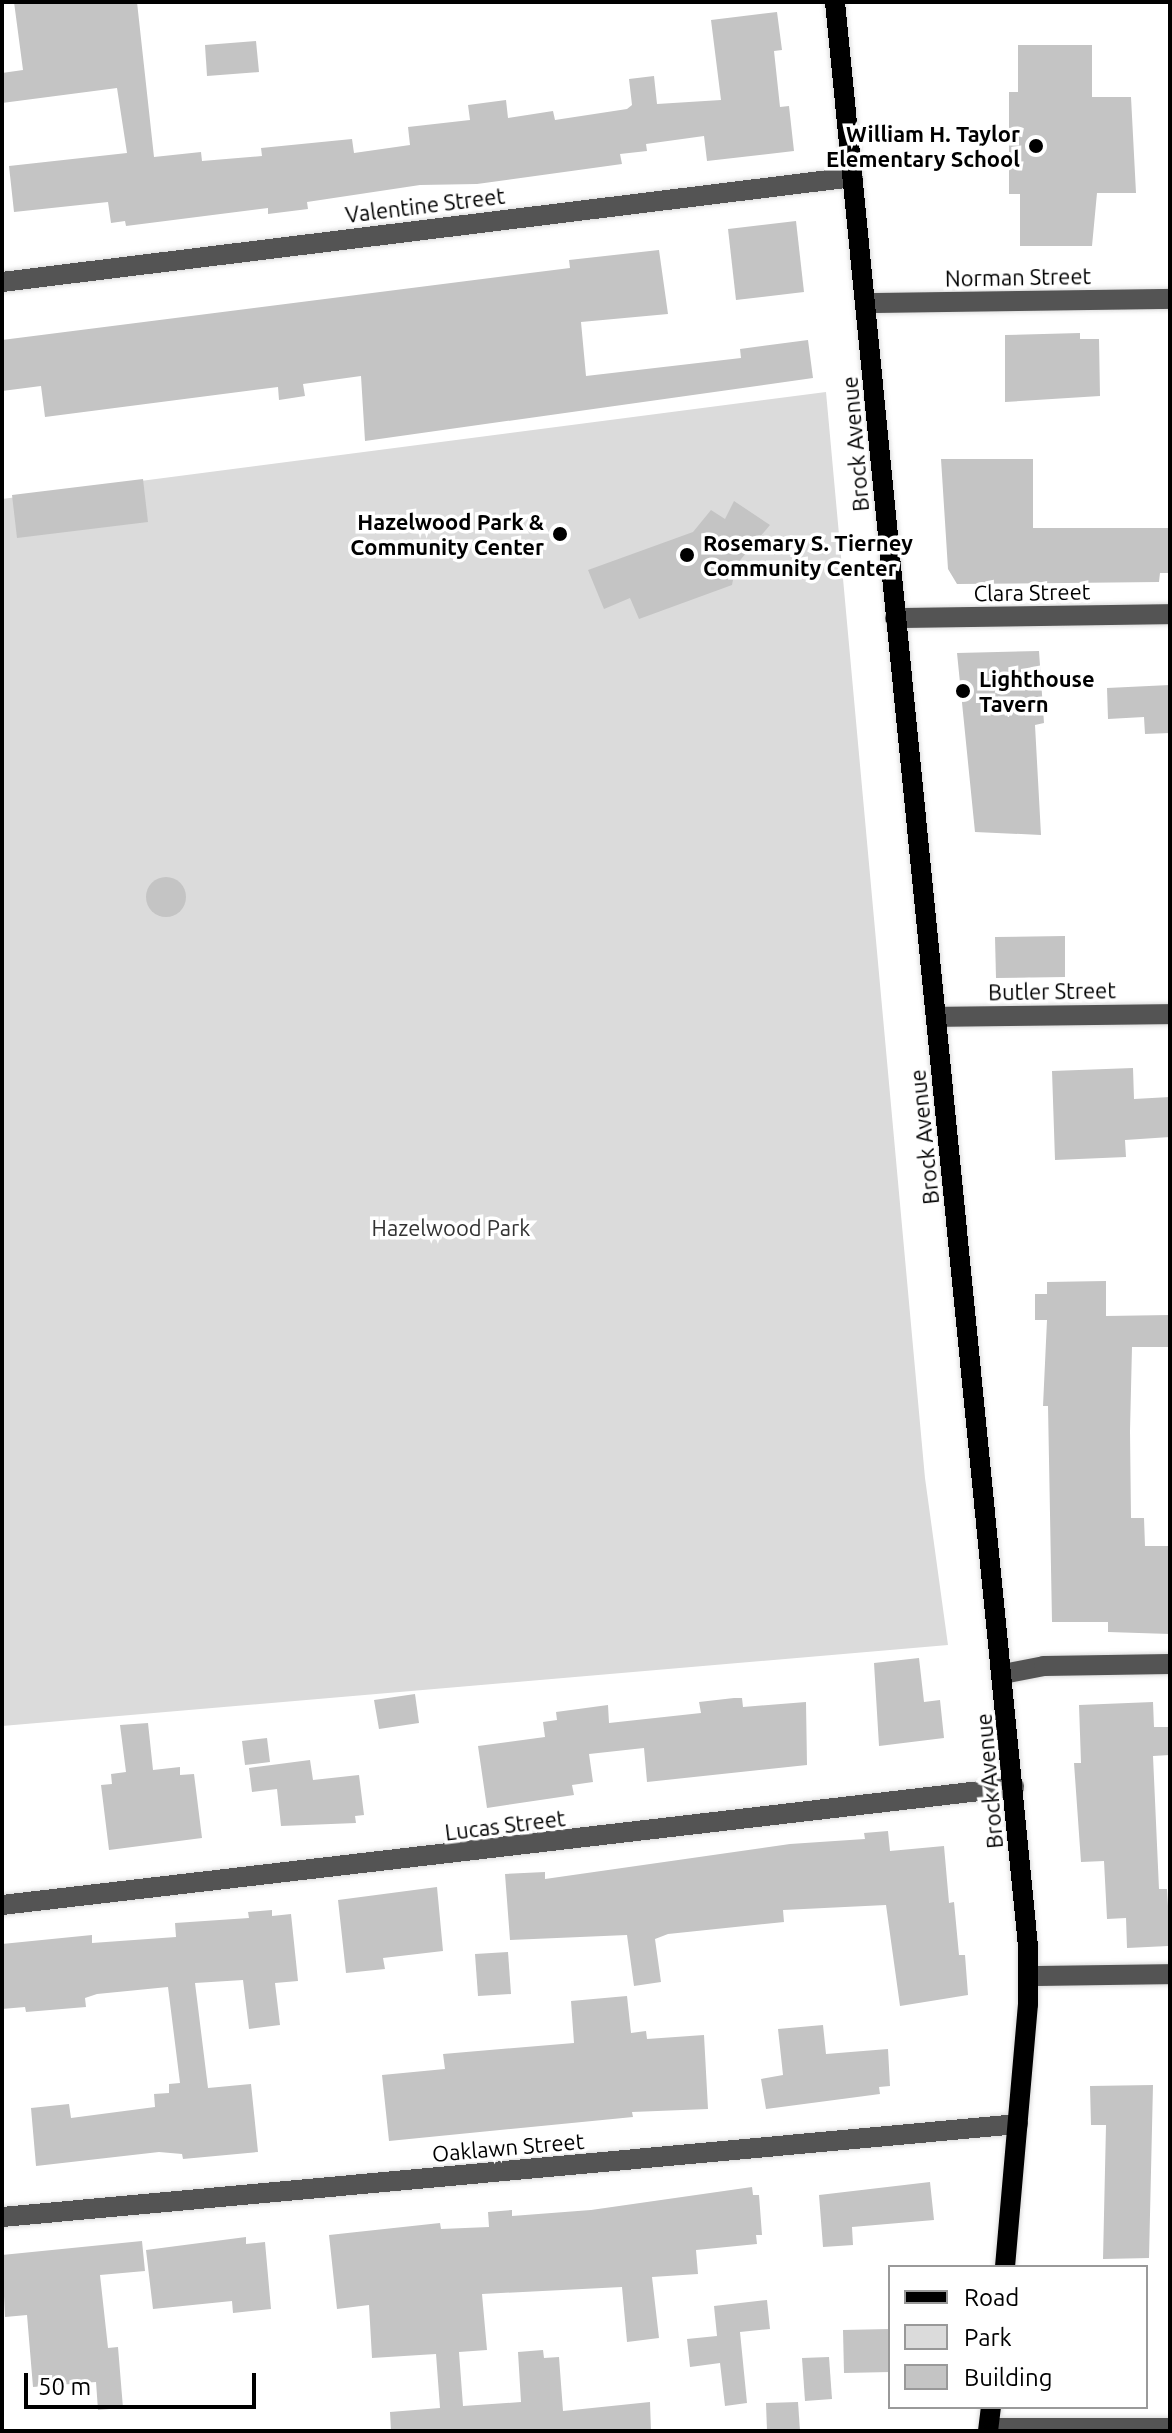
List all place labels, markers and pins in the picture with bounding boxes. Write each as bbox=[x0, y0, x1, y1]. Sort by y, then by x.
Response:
place label: William H. Taylor Elementary School bbox=[826, 120, 1020, 172]
marker: William H. Taylor Elementary School bbox=[1027, 137, 1045, 155]
place label: Hazelwood Park & Community Center bbox=[350, 508, 544, 560]
marker: Hazelwood Park & Community Center bbox=[551, 525, 569, 543]
place label: Rosemary S. Tierney Community Center bbox=[703, 529, 913, 580]
marker: Rosemary S. Tierney Community Center bbox=[678, 546, 696, 564]
place label: Lighthouse Tavern bbox=[979, 665, 1095, 716]
marker: Lighthouse Tavern bbox=[954, 682, 972, 700]

